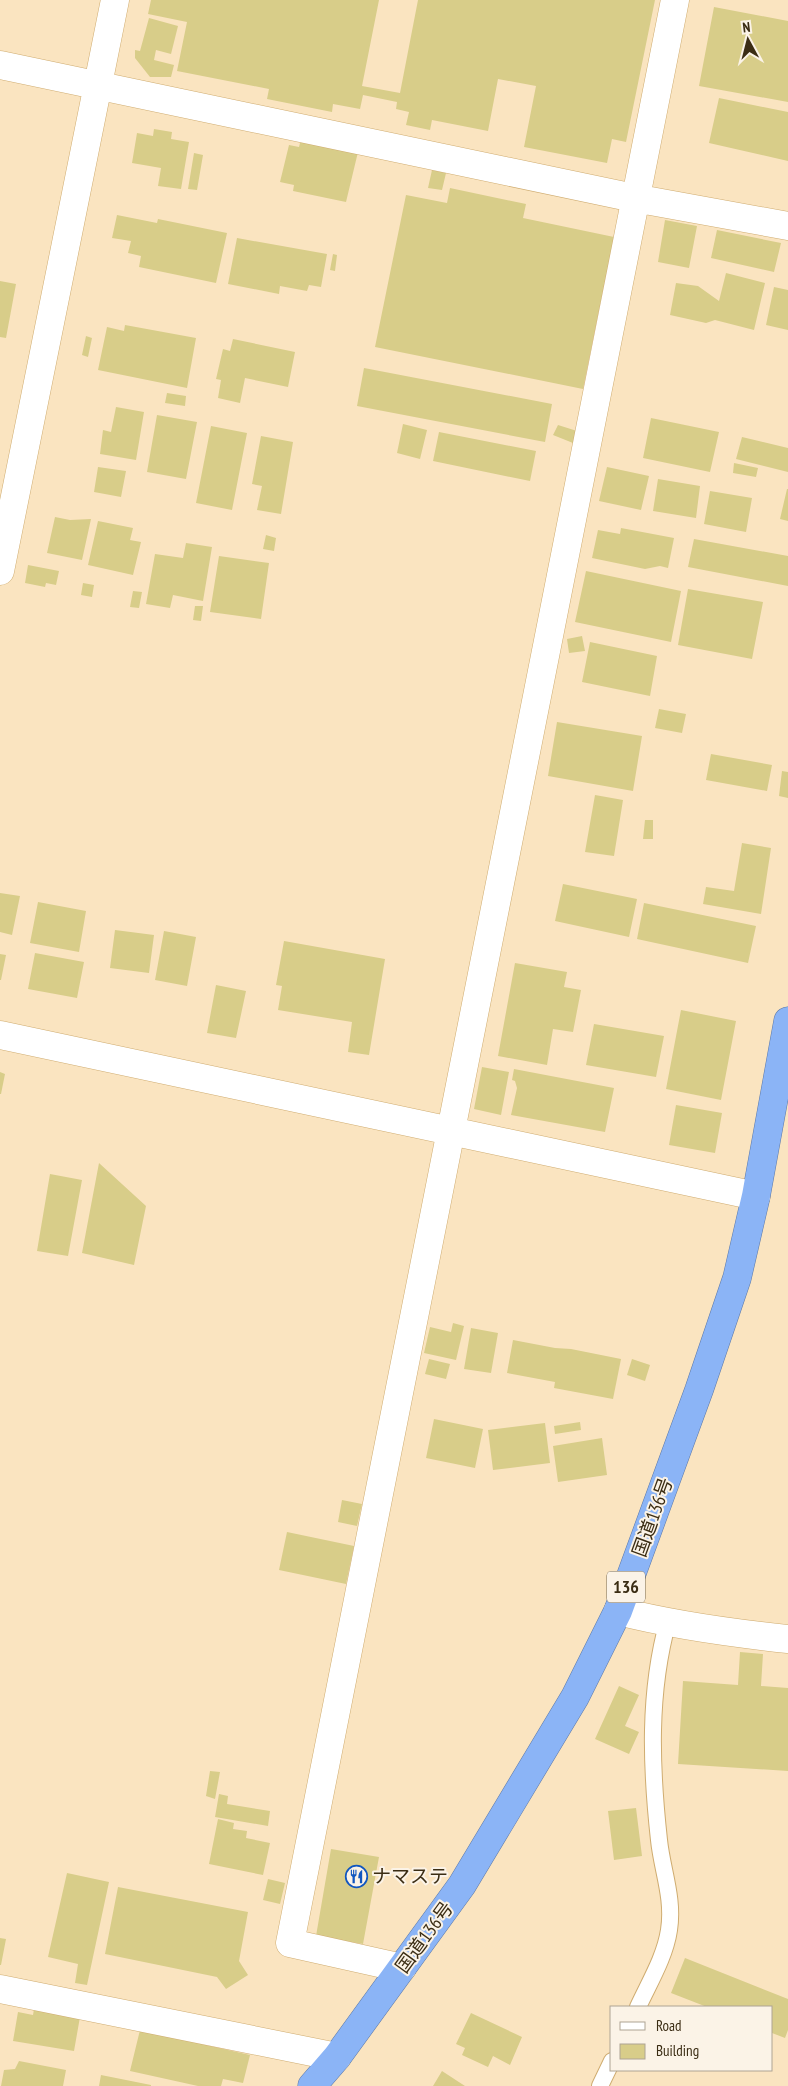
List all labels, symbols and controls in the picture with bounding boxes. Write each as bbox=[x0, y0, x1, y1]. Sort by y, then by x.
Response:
north arrow bbox=[723, 15, 773, 65]
text: N bbox=[742, 18, 751, 36]
street label: 国道136号 bbox=[627, 1474, 677, 1560]
road number: 136 bbox=[607, 1571, 645, 1602]
restaurant icon: ナマステ bbox=[344, 1864, 368, 1888]
place label: ナマステ bbox=[372, 1864, 448, 1888]
street label: 国道136号 bbox=[390, 1897, 458, 1977]
legend bbox=[610, 2006, 773, 2071]
text: Road bbox=[656, 2016, 682, 2035]
text: Building bbox=[656, 2041, 699, 2060]

